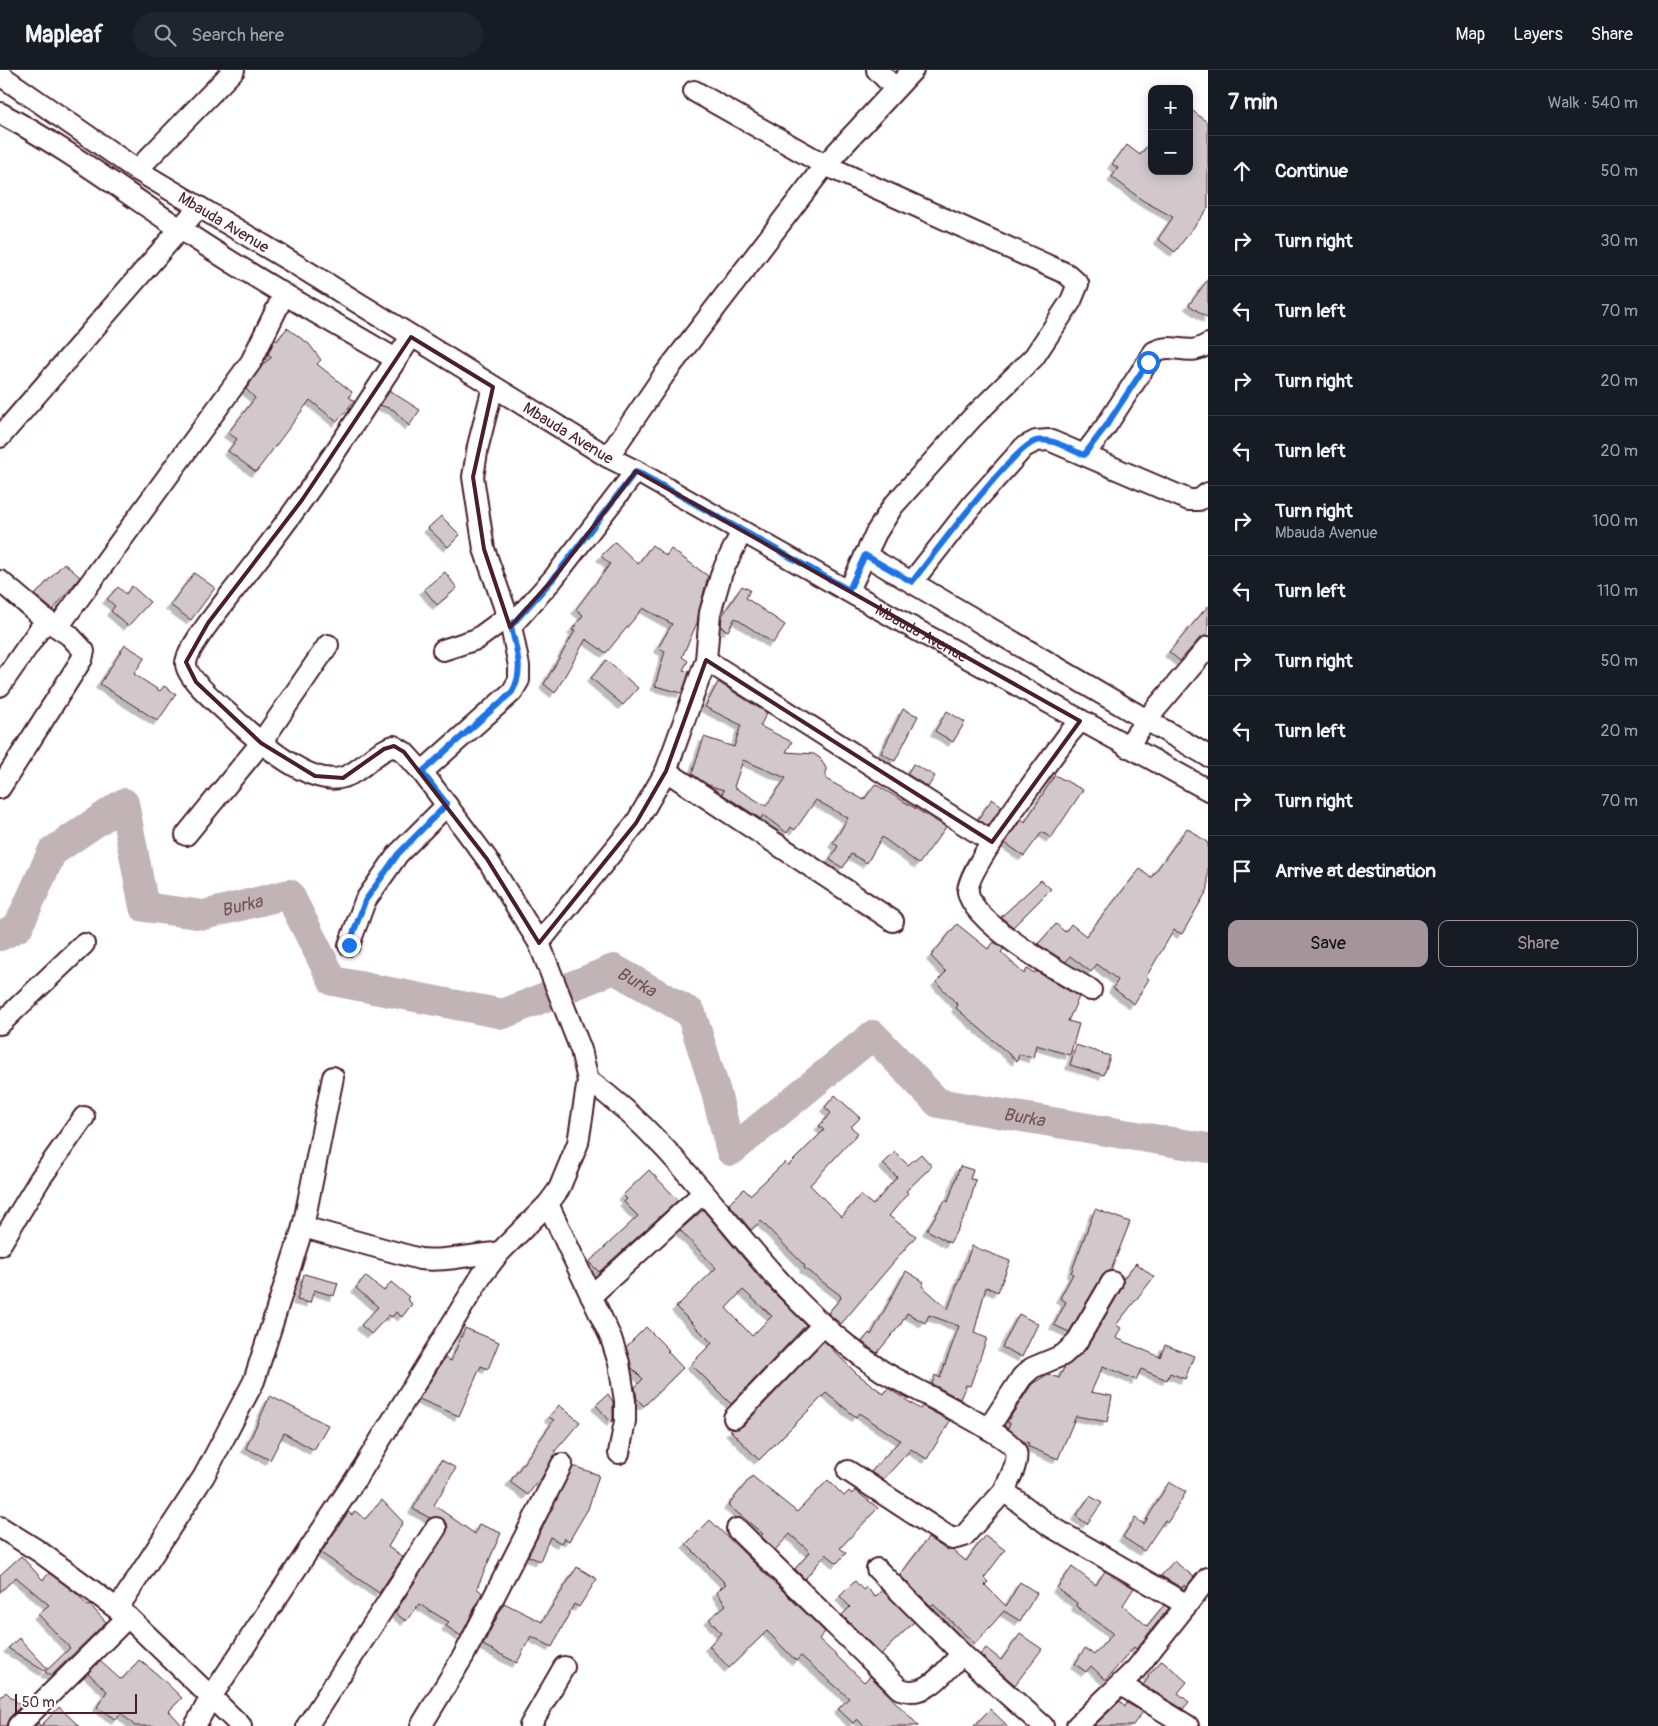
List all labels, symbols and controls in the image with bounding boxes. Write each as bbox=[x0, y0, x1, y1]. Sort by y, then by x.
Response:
search box bbox=[133, 12, 483, 57]
text: Mapleaf bbox=[25, 20, 103, 49]
icon: search bbox=[151, 21, 179, 49]
text: Search here bbox=[191, 23, 284, 47]
text: Map bbox=[1456, 23, 1485, 46]
text: Layers bbox=[1513, 23, 1563, 46]
text: Share bbox=[1591, 23, 1633, 46]
map controls bbox=[1148, 85, 1193, 175]
button: + bbox=[1148, 85, 1193, 130]
text: 7 min bbox=[1228, 89, 1278, 116]
text: Walk · 540 m bbox=[1548, 93, 1638, 113]
button: − bbox=[1148, 130, 1193, 175]
icon: ahead bbox=[1228, 157, 1256, 185]
text: Continue bbox=[1275, 159, 1348, 183]
text: 50 m bbox=[1601, 161, 1638, 181]
street label: Mbauda Avenue bbox=[174, 188, 273, 258]
icon: right bbox=[1228, 227, 1256, 255]
text: Turn right bbox=[1275, 229, 1353, 253]
text: 30 m bbox=[1600, 231, 1638, 251]
icon: left bbox=[1228, 297, 1256, 325]
text: Turn left bbox=[1275, 299, 1345, 323]
text: 70 m bbox=[1601, 301, 1638, 321]
route start bbox=[1137, 351, 1160, 374]
icon: right bbox=[1228, 367, 1256, 395]
text: Turn right bbox=[1275, 369, 1353, 393]
text: 20 m bbox=[1600, 371, 1638, 391]
street label: Mbauda Avenue bbox=[519, 398, 617, 469]
icon: left bbox=[1228, 437, 1256, 465]
text: Turn left bbox=[1275, 439, 1345, 463]
text: 20 m bbox=[1600, 441, 1638, 461]
text: Turn right bbox=[1275, 499, 1353, 523]
icon: right bbox=[1228, 507, 1256, 535]
text: 100 m bbox=[1592, 511, 1638, 531]
text: Mbauda Avenue bbox=[1275, 523, 1377, 543]
icon: left bbox=[1228, 577, 1256, 605]
text: Turn left bbox=[1275, 579, 1345, 603]
text: 110 m bbox=[1597, 581, 1638, 601]
street label: Mbauda Avenue bbox=[872, 600, 971, 667]
icon: right bbox=[1228, 647, 1256, 675]
text: Turn right bbox=[1275, 649, 1353, 673]
text: 50 m bbox=[1601, 651, 1638, 671]
icon: left bbox=[1228, 717, 1256, 745]
text: Turn left bbox=[1275, 719, 1345, 743]
text: 20 m bbox=[1600, 721, 1638, 741]
icon: right bbox=[1228, 787, 1256, 815]
text: Turn right bbox=[1275, 789, 1353, 813]
text: 70 m bbox=[1601, 791, 1638, 811]
icon: arrive bbox=[1228, 857, 1256, 885]
text: Arrive at destination bbox=[1275, 859, 1436, 883]
water label: Burka bbox=[219, 890, 267, 922]
button: Save bbox=[1228, 920, 1428, 967]
button: Share bbox=[1438, 920, 1638, 967]
route end bbox=[338, 934, 361, 957]
water label: Burka bbox=[613, 962, 662, 1003]
water label: Burka bbox=[1001, 1103, 1048, 1133]
scale bar bbox=[15, 1691, 138, 1714]
text: 50 m bbox=[22, 1694, 55, 1711]

